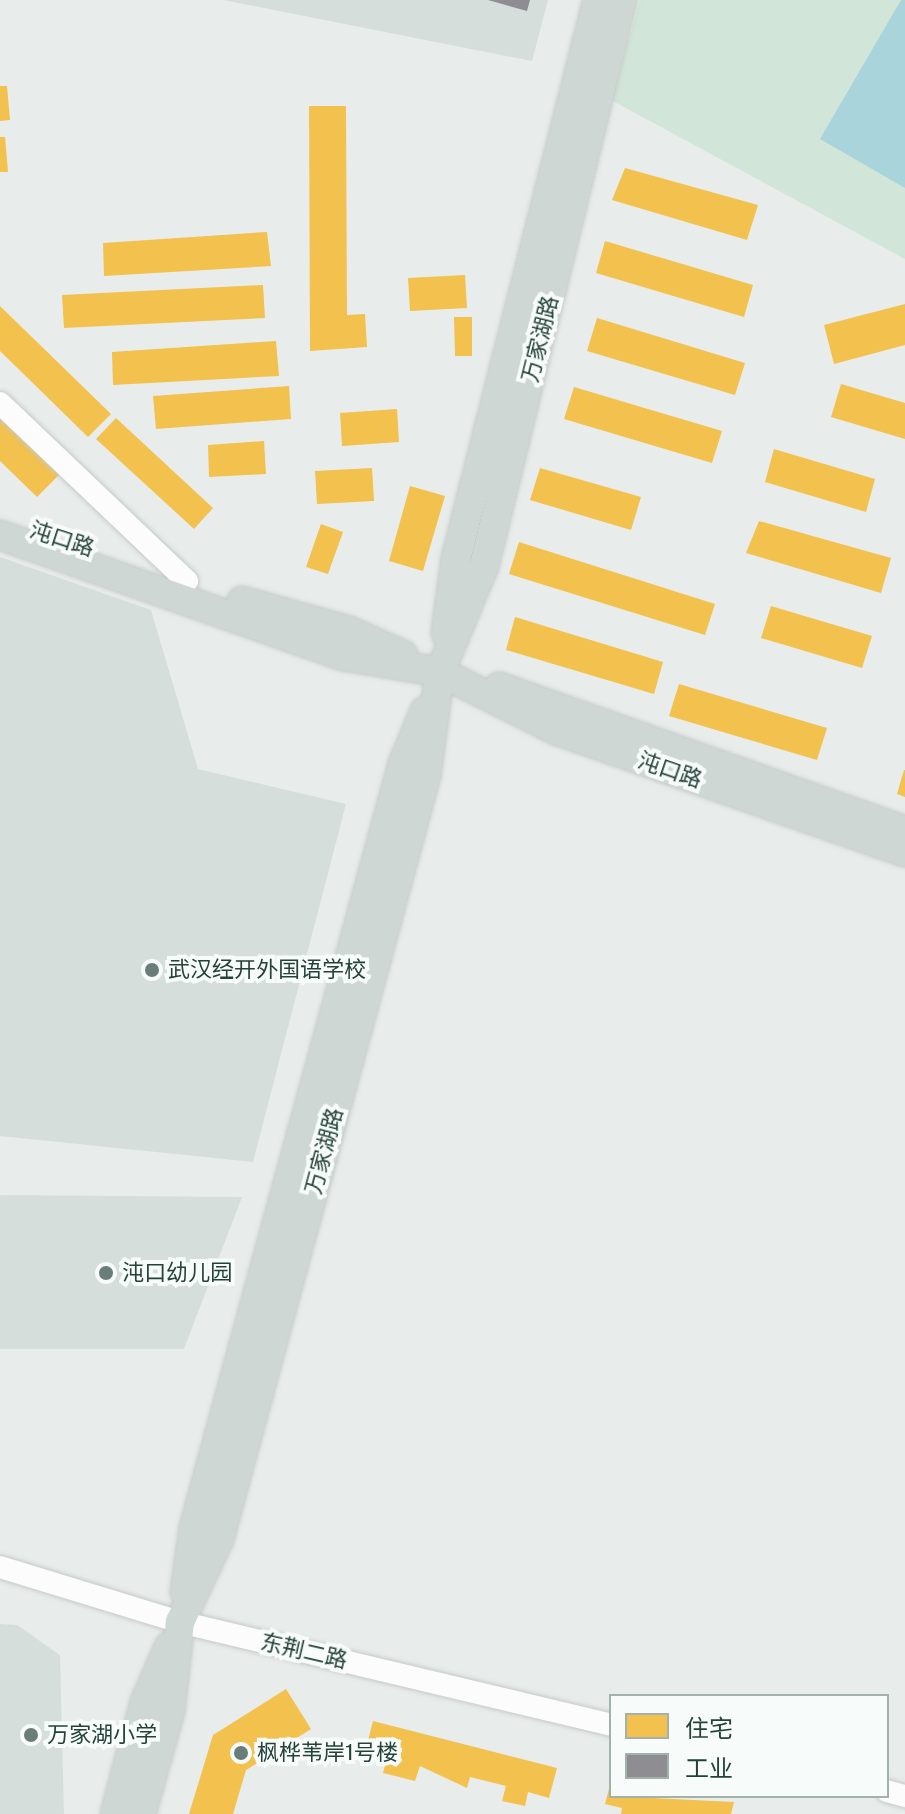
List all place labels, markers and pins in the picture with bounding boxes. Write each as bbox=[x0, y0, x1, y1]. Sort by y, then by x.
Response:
place label: 武汉经开外国语学校 bbox=[168, 957, 366, 983]
marker: 武汉经开外国语学校 bbox=[143, 961, 161, 979]
place label: 沌口幼儿园 bbox=[122, 1260, 232, 1286]
marker: 沌口幼儿园 bbox=[97, 1264, 115, 1282]
place label: 万家湖小学 bbox=[47, 1722, 157, 1748]
marker: 万家湖小学 bbox=[22, 1726, 40, 1744]
place label: 枫桦苇岸1号楼 bbox=[257, 1740, 398, 1766]
marker: 枫桦苇岸1号楼 bbox=[232, 1744, 250, 1762]

